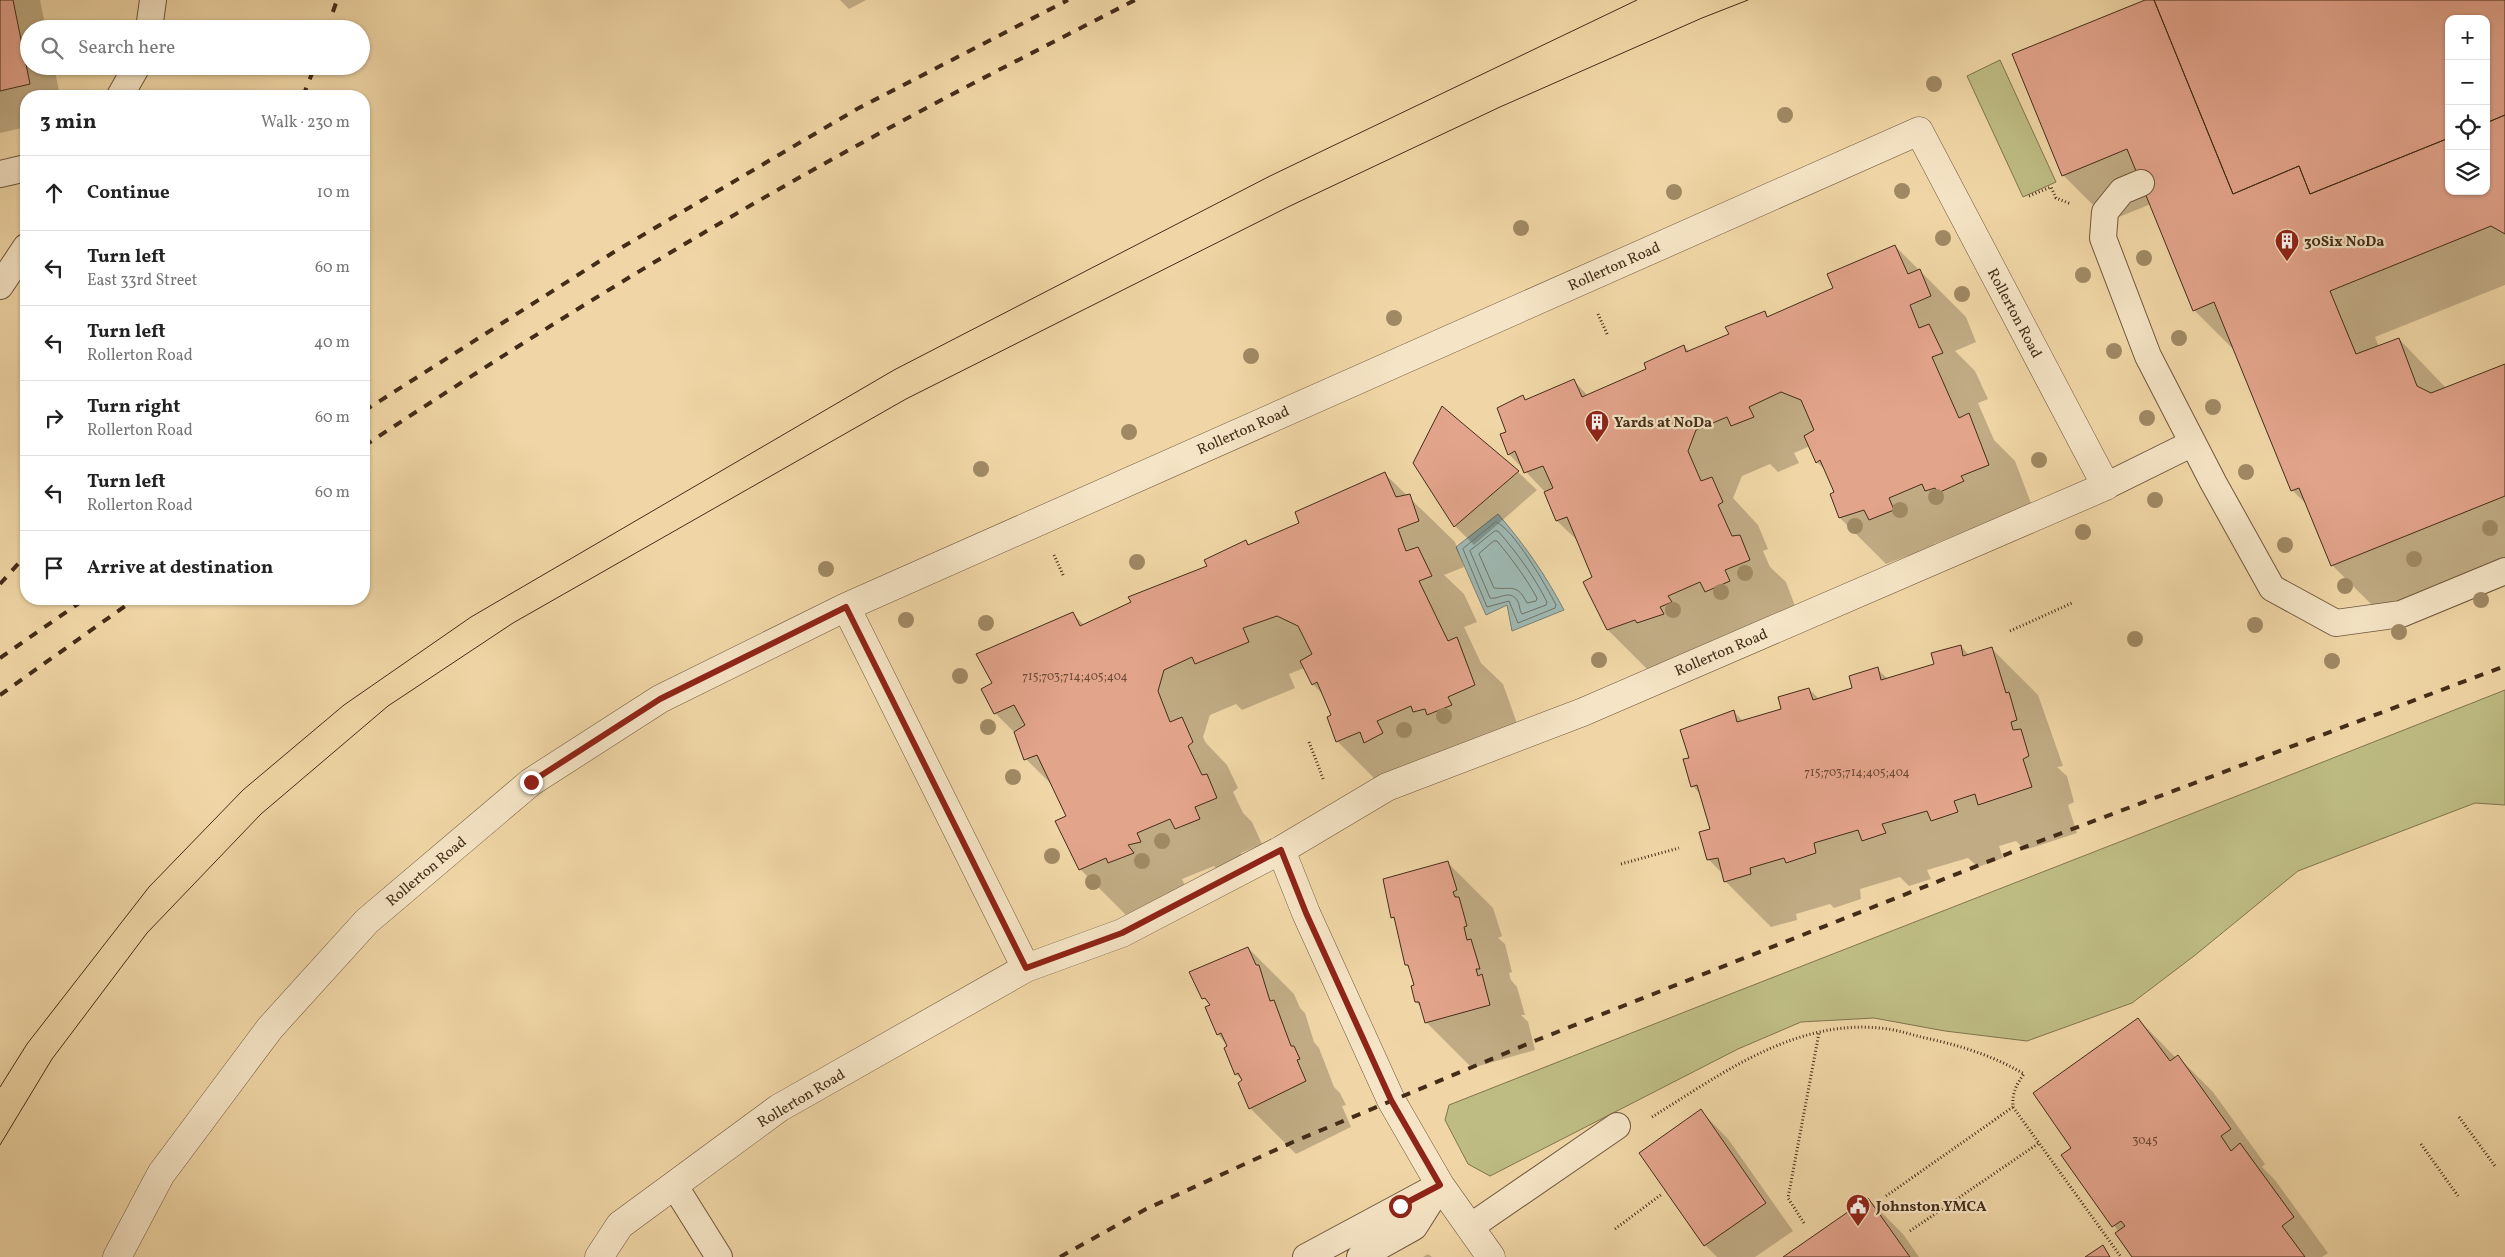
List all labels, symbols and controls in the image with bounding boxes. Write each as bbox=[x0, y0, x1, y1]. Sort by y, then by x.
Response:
map controls bbox=[2445, 15, 2490, 195]
button: + bbox=[2445, 15, 2490, 60]
search box bbox=[20, 20, 370, 75]
icon: search bbox=[38, 34, 66, 62]
text: Search here bbox=[78, 35, 175, 61]
button: − bbox=[2445, 60, 2490, 105]
button: locate bbox=[2445, 105, 2490, 150]
text: 3 min bbox=[40, 108, 96, 137]
text: Walk · 230 m bbox=[261, 112, 350, 134]
button: layers bbox=[2445, 150, 2490, 195]
icon: ahead bbox=[40, 179, 68, 207]
text: Continue bbox=[87, 180, 170, 206]
text: 10 m bbox=[317, 182, 350, 204]
building icon: 30Six NoDa bbox=[2274, 228, 2300, 262]
place label: 30Six NoDa bbox=[2304, 232, 2385, 253]
street label: Rollerton Road bbox=[1565, 238, 1664, 297]
text: Turn left bbox=[87, 244, 166, 270]
icon: left bbox=[40, 254, 68, 282]
text: 60 m bbox=[315, 257, 350, 279]
street label: Rollerton Road bbox=[1981, 265, 2046, 362]
text: East 33rd Street bbox=[87, 270, 197, 292]
text: Turn left bbox=[87, 319, 166, 345]
icon: left bbox=[40, 329, 68, 357]
text: 40 m bbox=[314, 332, 350, 354]
text: Rollerton Road bbox=[87, 345, 193, 367]
text: Turn right bbox=[87, 394, 180, 420]
street label: Rollerton Road bbox=[1194, 402, 1293, 461]
icon: right bbox=[40, 404, 68, 432]
text: 60 m bbox=[315, 407, 350, 429]
building icon: Yards at NoDa bbox=[1584, 409, 1610, 443]
place label: Yards at NoDa bbox=[1614, 413, 1712, 434]
text: Rollerton Road bbox=[87, 420, 193, 442]
text: Turn left bbox=[87, 469, 166, 495]
icon: left bbox=[40, 479, 68, 507]
text: 60 m bbox=[315, 482, 350, 504]
text: Rollerton Road bbox=[87, 495, 193, 517]
icon: arrive bbox=[40, 554, 68, 582]
text: Arrive at destination bbox=[87, 555, 273, 581]
street label: Rollerton Road bbox=[1672, 624, 1771, 682]
house number: 715;703;714;405;404 bbox=[1022, 669, 1128, 685]
house number: 715;703;714;405;404 bbox=[1804, 765, 1910, 781]
route end bbox=[520, 771, 543, 794]
street label: Rollerton Road bbox=[382, 832, 472, 912]
street label: Rollerton Road bbox=[754, 1065, 850, 1134]
house number: 3045 bbox=[2132, 1133, 2158, 1149]
public building icon: Johnston YMCA bbox=[1845, 1193, 1871, 1227]
route start bbox=[1389, 1195, 1412, 1218]
place label: Johnston YMCA bbox=[1875, 1197, 1987, 1218]

